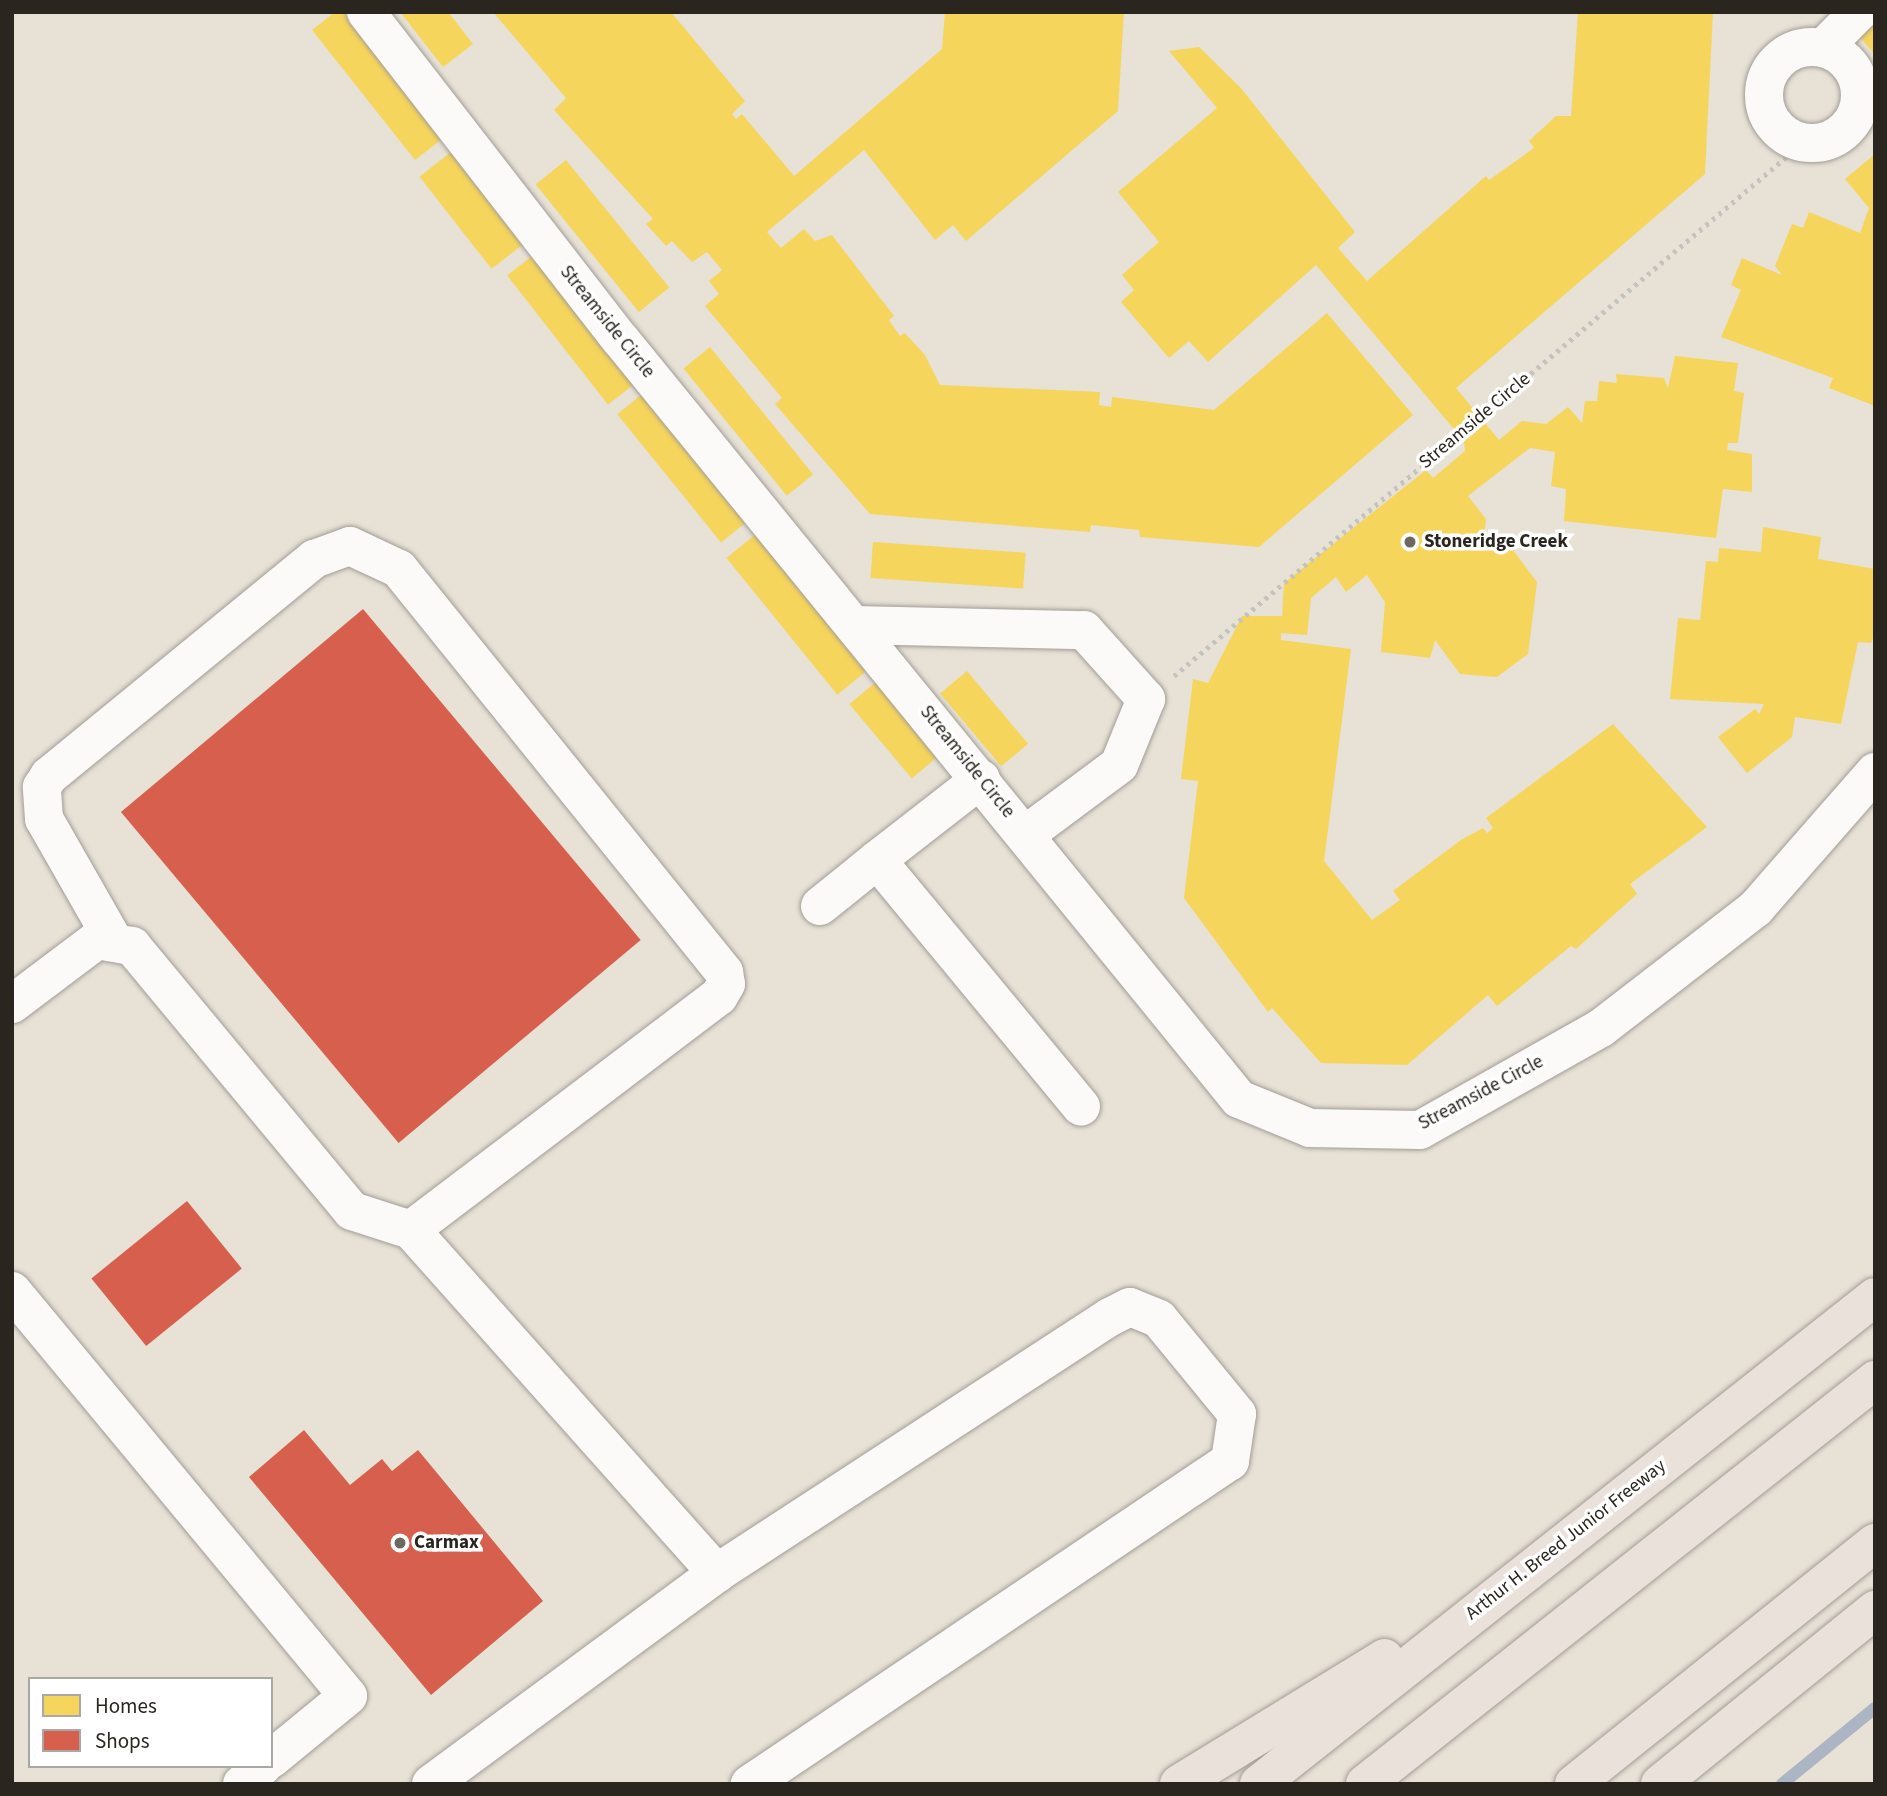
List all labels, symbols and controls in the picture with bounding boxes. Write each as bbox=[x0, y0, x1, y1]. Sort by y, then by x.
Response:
street label: Streamside Circle bbox=[555, 261, 659, 383]
street label: Streamside Circle bbox=[1415, 368, 1535, 474]
place label: Stoneridge Creek bbox=[1424, 531, 1568, 553]
marker: Stoneridge Creek bbox=[1402, 534, 1418, 550]
street label: Streamside Circle bbox=[915, 701, 1019, 823]
street label: Streamside Circle bbox=[1415, 1050, 1547, 1136]
street label: Arthur H. Breed Junior Freeway bbox=[1461, 1455, 1671, 1625]
place label: Carmax bbox=[414, 1532, 479, 1554]
marker: Carmax bbox=[392, 1535, 408, 1551]
legend bbox=[28, 1677, 273, 1768]
text: Homes bbox=[95, 1691, 157, 1721]
text: Shops bbox=[95, 1726, 149, 1756]

